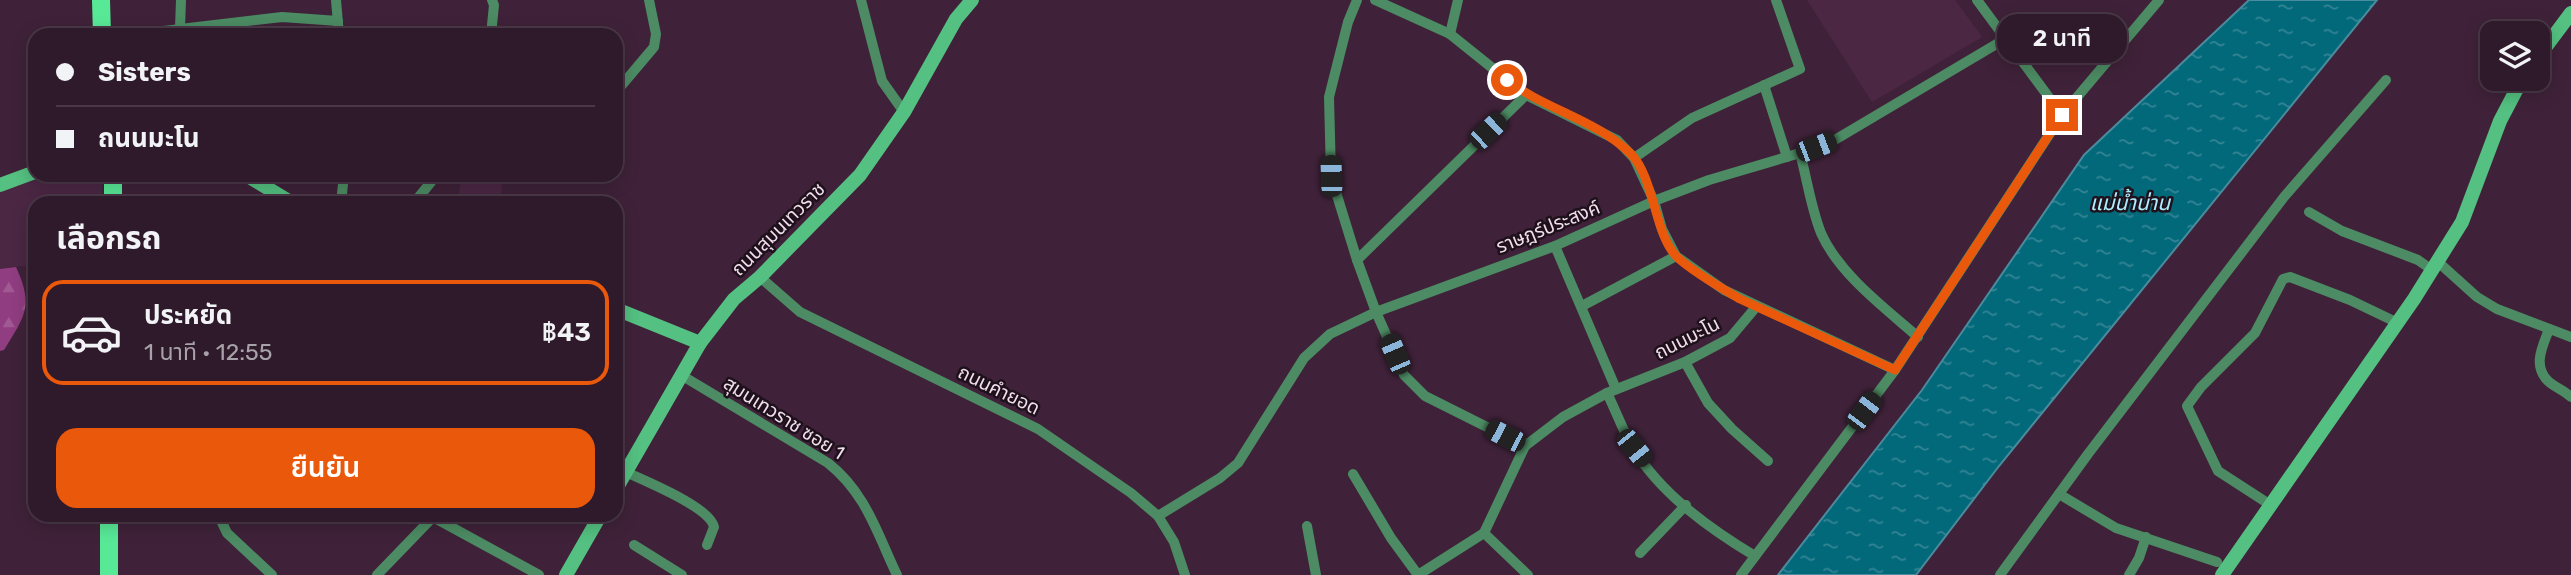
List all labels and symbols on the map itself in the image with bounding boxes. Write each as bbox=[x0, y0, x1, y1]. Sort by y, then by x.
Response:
callout: 2 นาที bbox=[1997, 13, 2127, 62]
route start bbox=[1491, 64, 1523, 96]
route end bbox=[2046, 99, 2078, 131]
car bbox=[1466, 109, 1511, 153]
car bbox=[1793, 130, 1840, 164]
car bbox=[1320, 155, 1343, 197]
street label: ถนนสุมนเทวราช bbox=[726, 177, 830, 281]
water label: แม่น้ำน่าน bbox=[2090, 188, 2171, 215]
street label: ราษฎร์ประสงค์ bbox=[1493, 196, 1603, 258]
street label: ถนนมะโน bbox=[1650, 312, 1724, 364]
car bbox=[1378, 331, 1413, 377]
street label: ถนนคำยอด bbox=[954, 360, 1044, 420]
street label: สุมนเทวราช ซอย 1 bbox=[719, 372, 849, 464]
car bbox=[1843, 388, 1886, 434]
car bbox=[1482, 417, 1529, 455]
car bbox=[1613, 425, 1656, 471]

